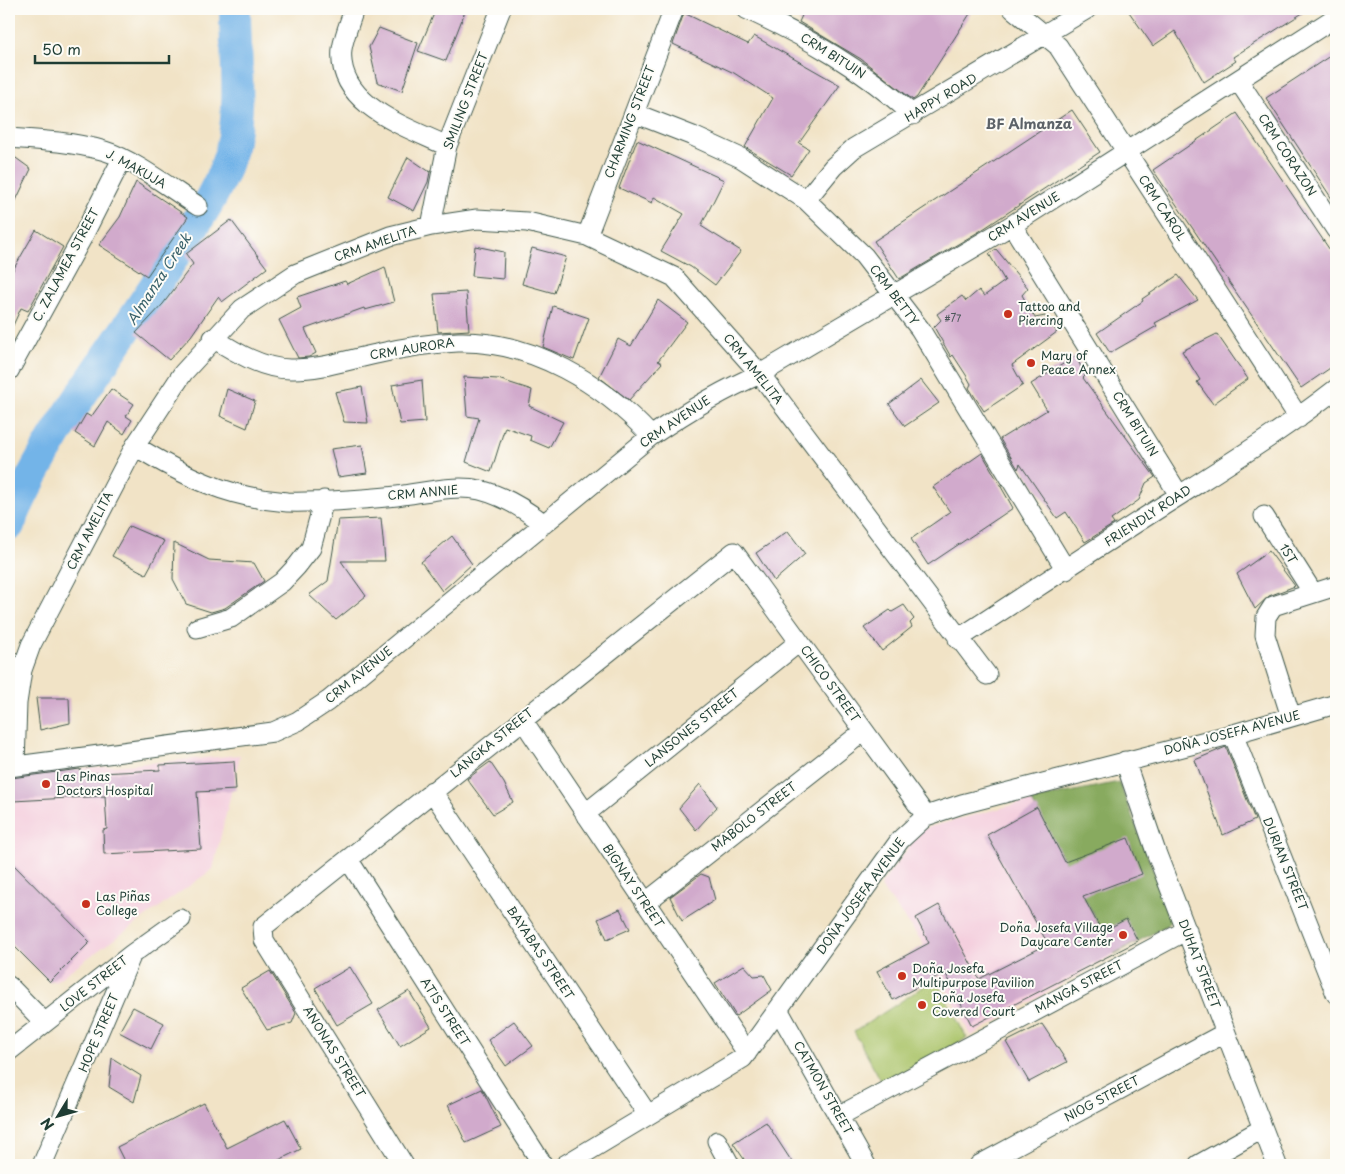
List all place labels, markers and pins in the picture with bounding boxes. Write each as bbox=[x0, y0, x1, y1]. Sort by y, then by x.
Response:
place label: Tattoo and Piercing bbox=[1018, 297, 1081, 329]
marker: Tattoo and Piercing bbox=[1002, 308, 1014, 320]
place label: Mary of Peace Annex bbox=[1041, 346, 1116, 378]
marker: Mary of Peace Annex bbox=[1025, 357, 1037, 369]
place label: Las Pinas Doctors Hospital bbox=[56, 767, 154, 799]
marker: Las Pinas Doctors Hospital bbox=[40, 778, 52, 790]
place label: Las Piñas College bbox=[96, 887, 150, 919]
marker: Las Piñas College bbox=[80, 898, 92, 910]
place label: Doña Josefa Village Daycare Center bbox=[999, 918, 1113, 950]
marker: Doña Josefa Village Daycare Center bbox=[1117, 929, 1129, 941]
place label: Doña Josefa Multipurpose Pavilion bbox=[912, 959, 1035, 991]
marker: Doña Josefa Multipurpose Pavilion bbox=[896, 970, 908, 982]
place label: Doña Josefa Covered Court bbox=[932, 988, 1015, 1020]
marker: Doña Josefa Covered Court bbox=[916, 999, 928, 1011]

